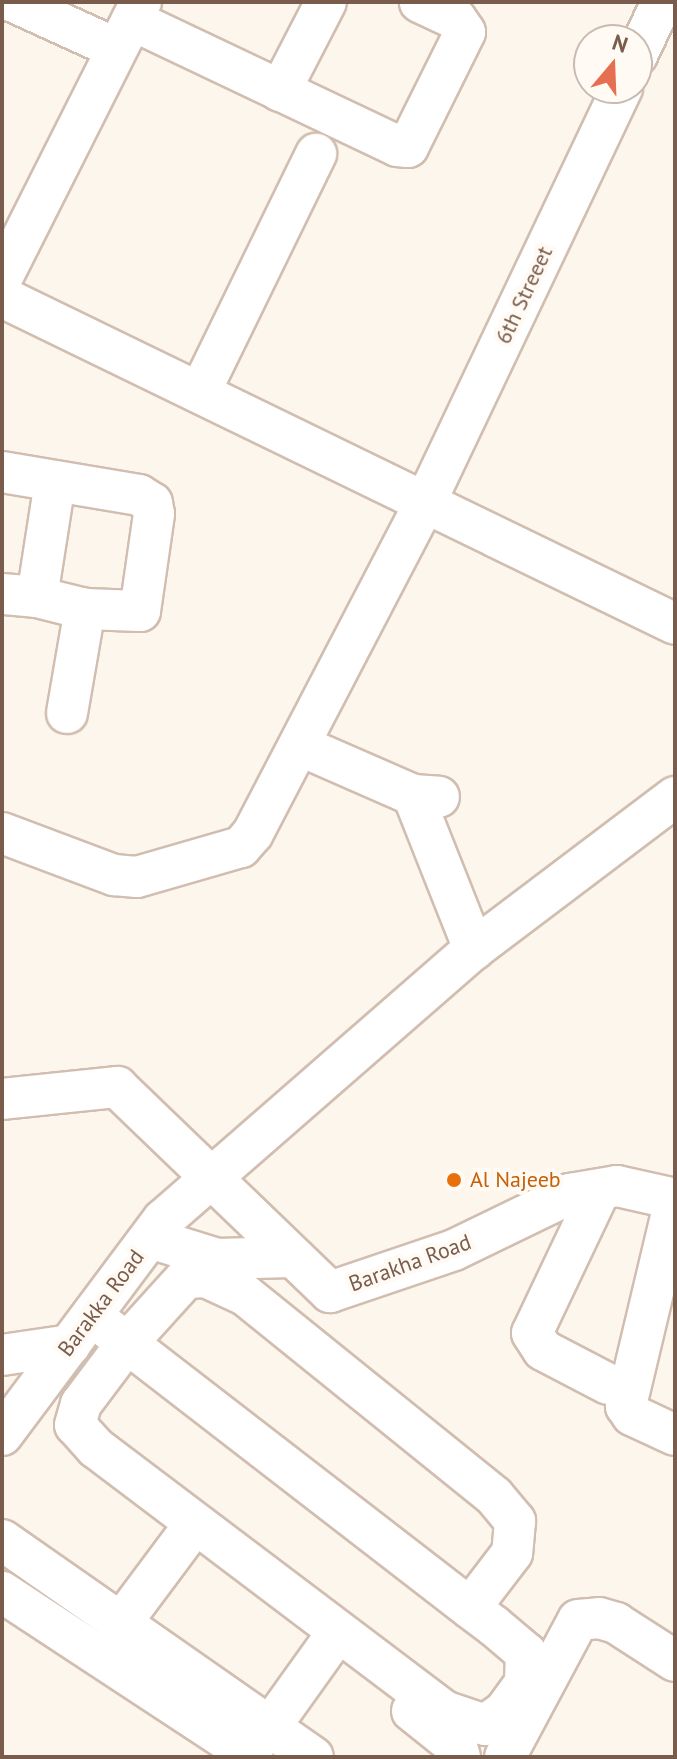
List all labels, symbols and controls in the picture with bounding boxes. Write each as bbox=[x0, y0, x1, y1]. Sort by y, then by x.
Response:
north arrow bbox=[573, 24, 653, 104]
text: N bbox=[609, 28, 632, 59]
street label: 6th Streeet bbox=[490, 242, 558, 348]
place label: Al Najeeb bbox=[470, 1167, 561, 1193]
marker: Al Najeeb bbox=[445, 1171, 463, 1189]
street label: Barakha Road bbox=[345, 1229, 475, 1297]
street label: Barakka Road bbox=[52, 1245, 150, 1361]

